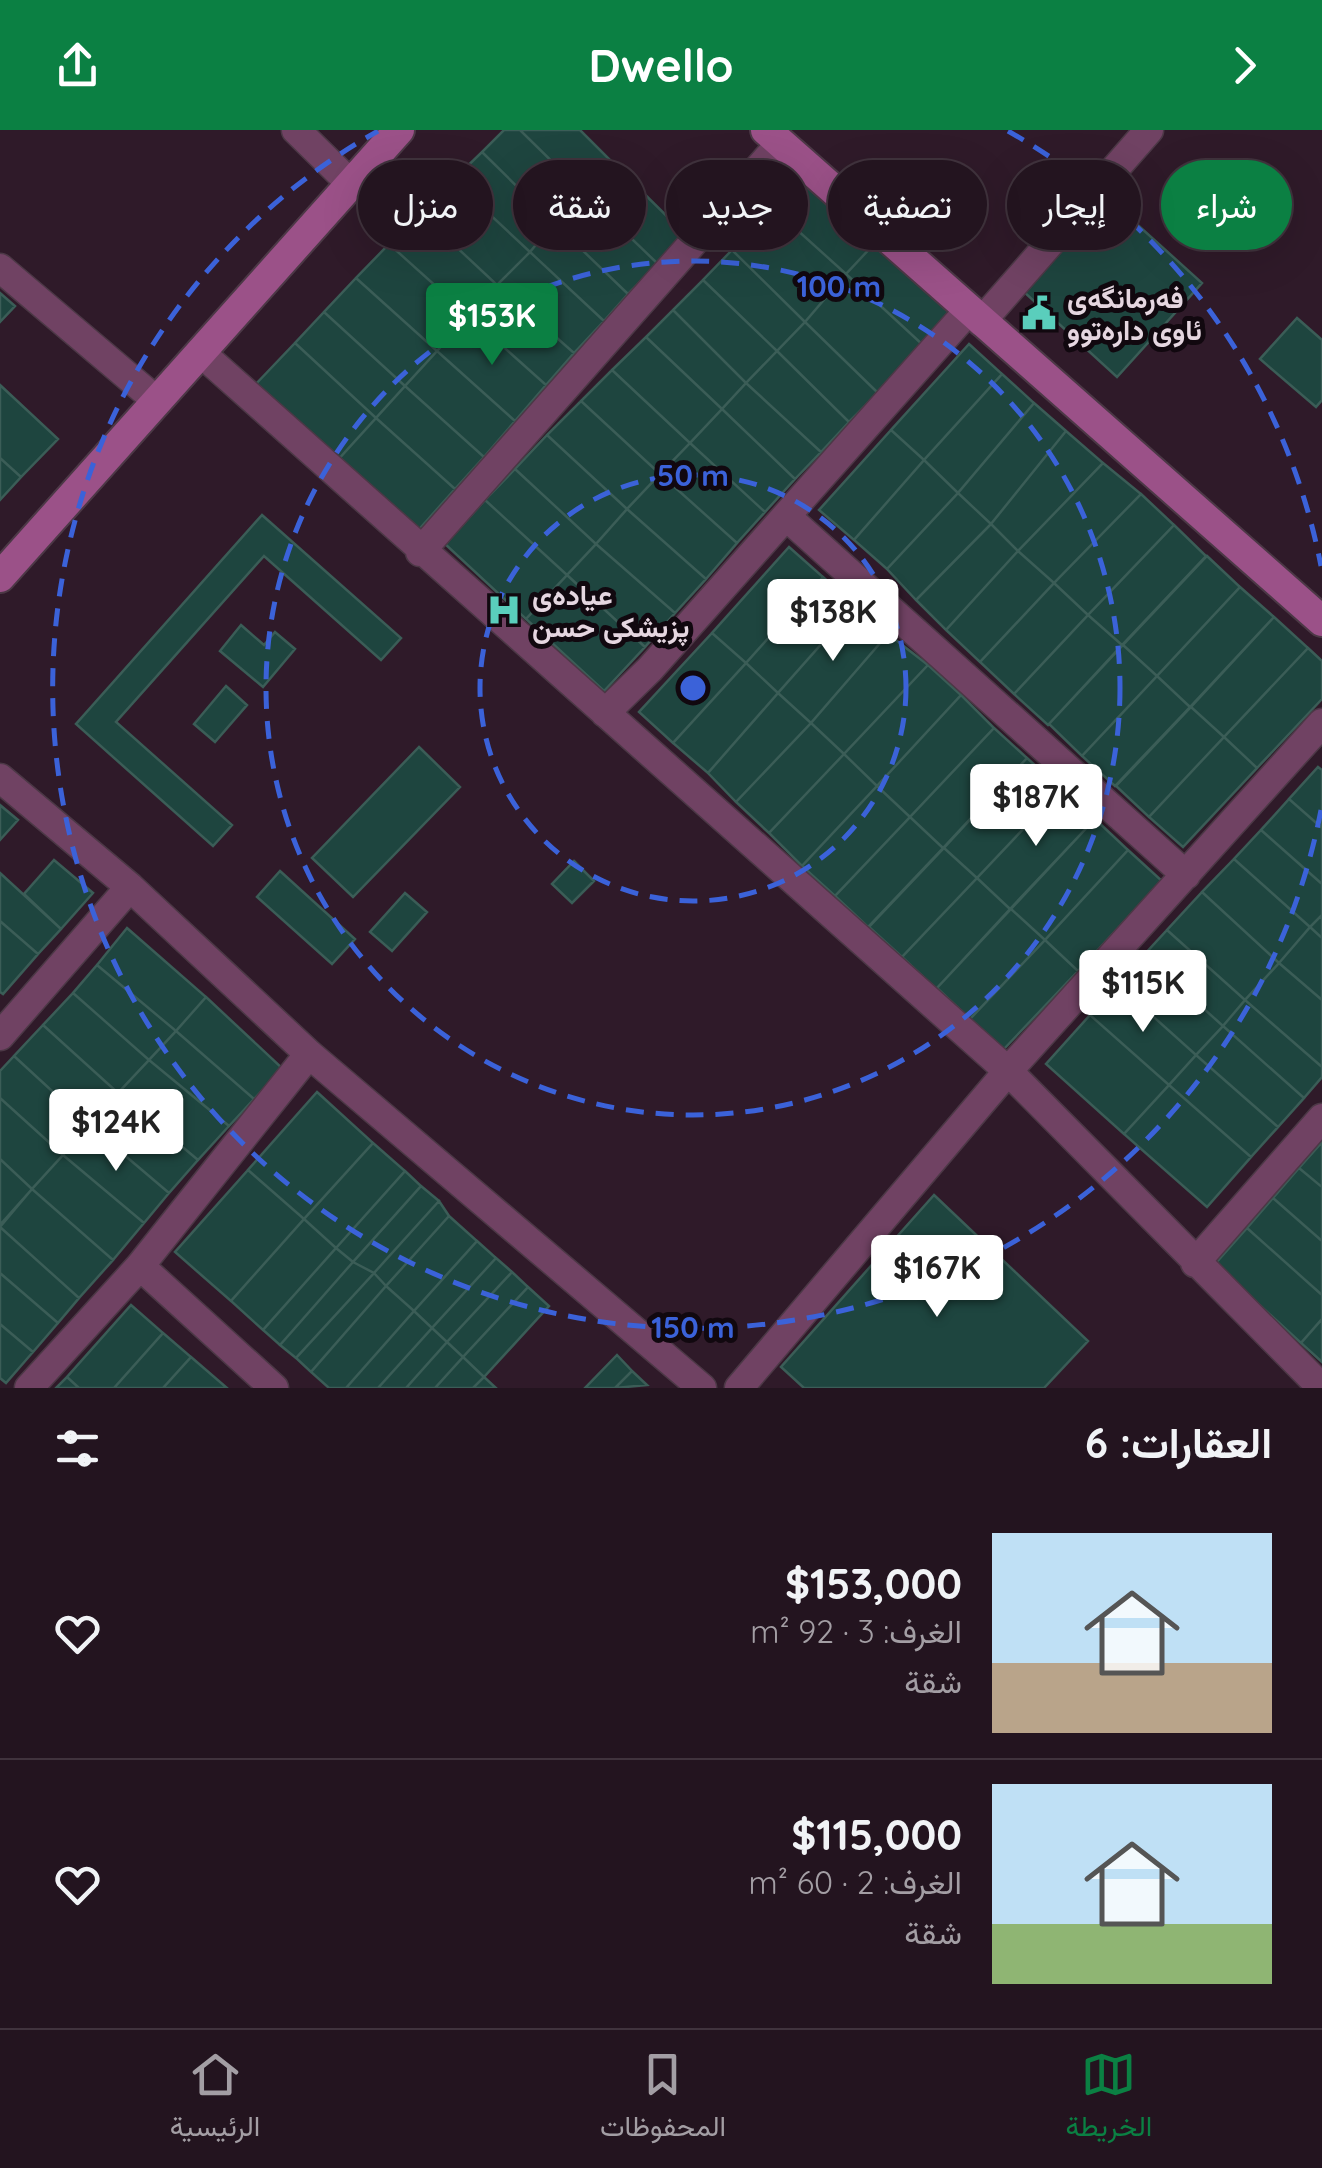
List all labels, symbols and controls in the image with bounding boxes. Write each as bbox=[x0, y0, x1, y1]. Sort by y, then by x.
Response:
text: Dwello bbox=[588, 37, 734, 93]
icon: share bbox=[50, 38, 105, 93]
icon: forward bbox=[1217, 38, 1272, 93]
chip: منزل bbox=[358, 160, 493, 250]
chip: شقة bbox=[513, 160, 646, 250]
chip: جديد bbox=[666, 160, 808, 250]
chip: تصفية bbox=[828, 160, 987, 250]
chip: إيجار bbox=[1007, 160, 1141, 250]
chip: شراء bbox=[1161, 160, 1292, 250]
text: 100 m bbox=[797, 267, 881, 305]
place label: فەرمانگەی ئاوی دارەتوو bbox=[1067, 280, 1202, 348]
pin: $153K bbox=[422, 283, 562, 368]
public building icon: فەرمانگەی ئاوی دارەتوو bbox=[1020, 294, 1058, 332]
text: $153K bbox=[448, 295, 536, 335]
text: 50 m bbox=[657, 456, 729, 494]
place label: عیادەی پزیشکی حسن bbox=[532, 577, 689, 647]
pin: $138K bbox=[763, 579, 903, 664]
hospital icon: عیادەی پزیشکی حسن bbox=[485, 591, 523, 629]
text: $138K bbox=[789, 591, 877, 631]
centre of rings bbox=[675, 670, 711, 706]
pin: $187K bbox=[966, 764, 1106, 849]
text: $187K bbox=[992, 776, 1080, 816]
pin: $115K bbox=[1073, 950, 1213, 1035]
text: $115K bbox=[1101, 962, 1185, 1002]
pin: $124K bbox=[46, 1089, 186, 1174]
text: $124K bbox=[71, 1101, 161, 1141]
pin: $167K bbox=[867, 1235, 1007, 1320]
text: $167K bbox=[893, 1247, 981, 1287]
text: 150 m bbox=[651, 1308, 735, 1346]
text: العقارات: 6 bbox=[1085, 1416, 1272, 1469]
icon: filters bbox=[50, 1421, 105, 1476]
text: $153,000 bbox=[785, 1557, 962, 1610]
icon: home bbox=[1072, 1573, 1192, 1693]
icon: heart bbox=[50, 1606, 105, 1661]
text: الغرف: 3 · 92 m² bbox=[750, 1611, 962, 1651]
text: شقة bbox=[904, 1661, 962, 1701]
text: $115,000 bbox=[791, 1808, 962, 1861]
icon: home bbox=[1072, 1824, 1192, 1944]
icon: heart bbox=[50, 1857, 105, 1912]
text: الغرف: 2 · 60 m² bbox=[749, 1862, 962, 1902]
text: شقة bbox=[904, 1912, 962, 1952]
tab: الرئيسية bbox=[170, 2047, 260, 2151]
tab: المحفوظات bbox=[600, 2047, 726, 2151]
tab: الخريطة bbox=[1066, 2047, 1152, 2151]

